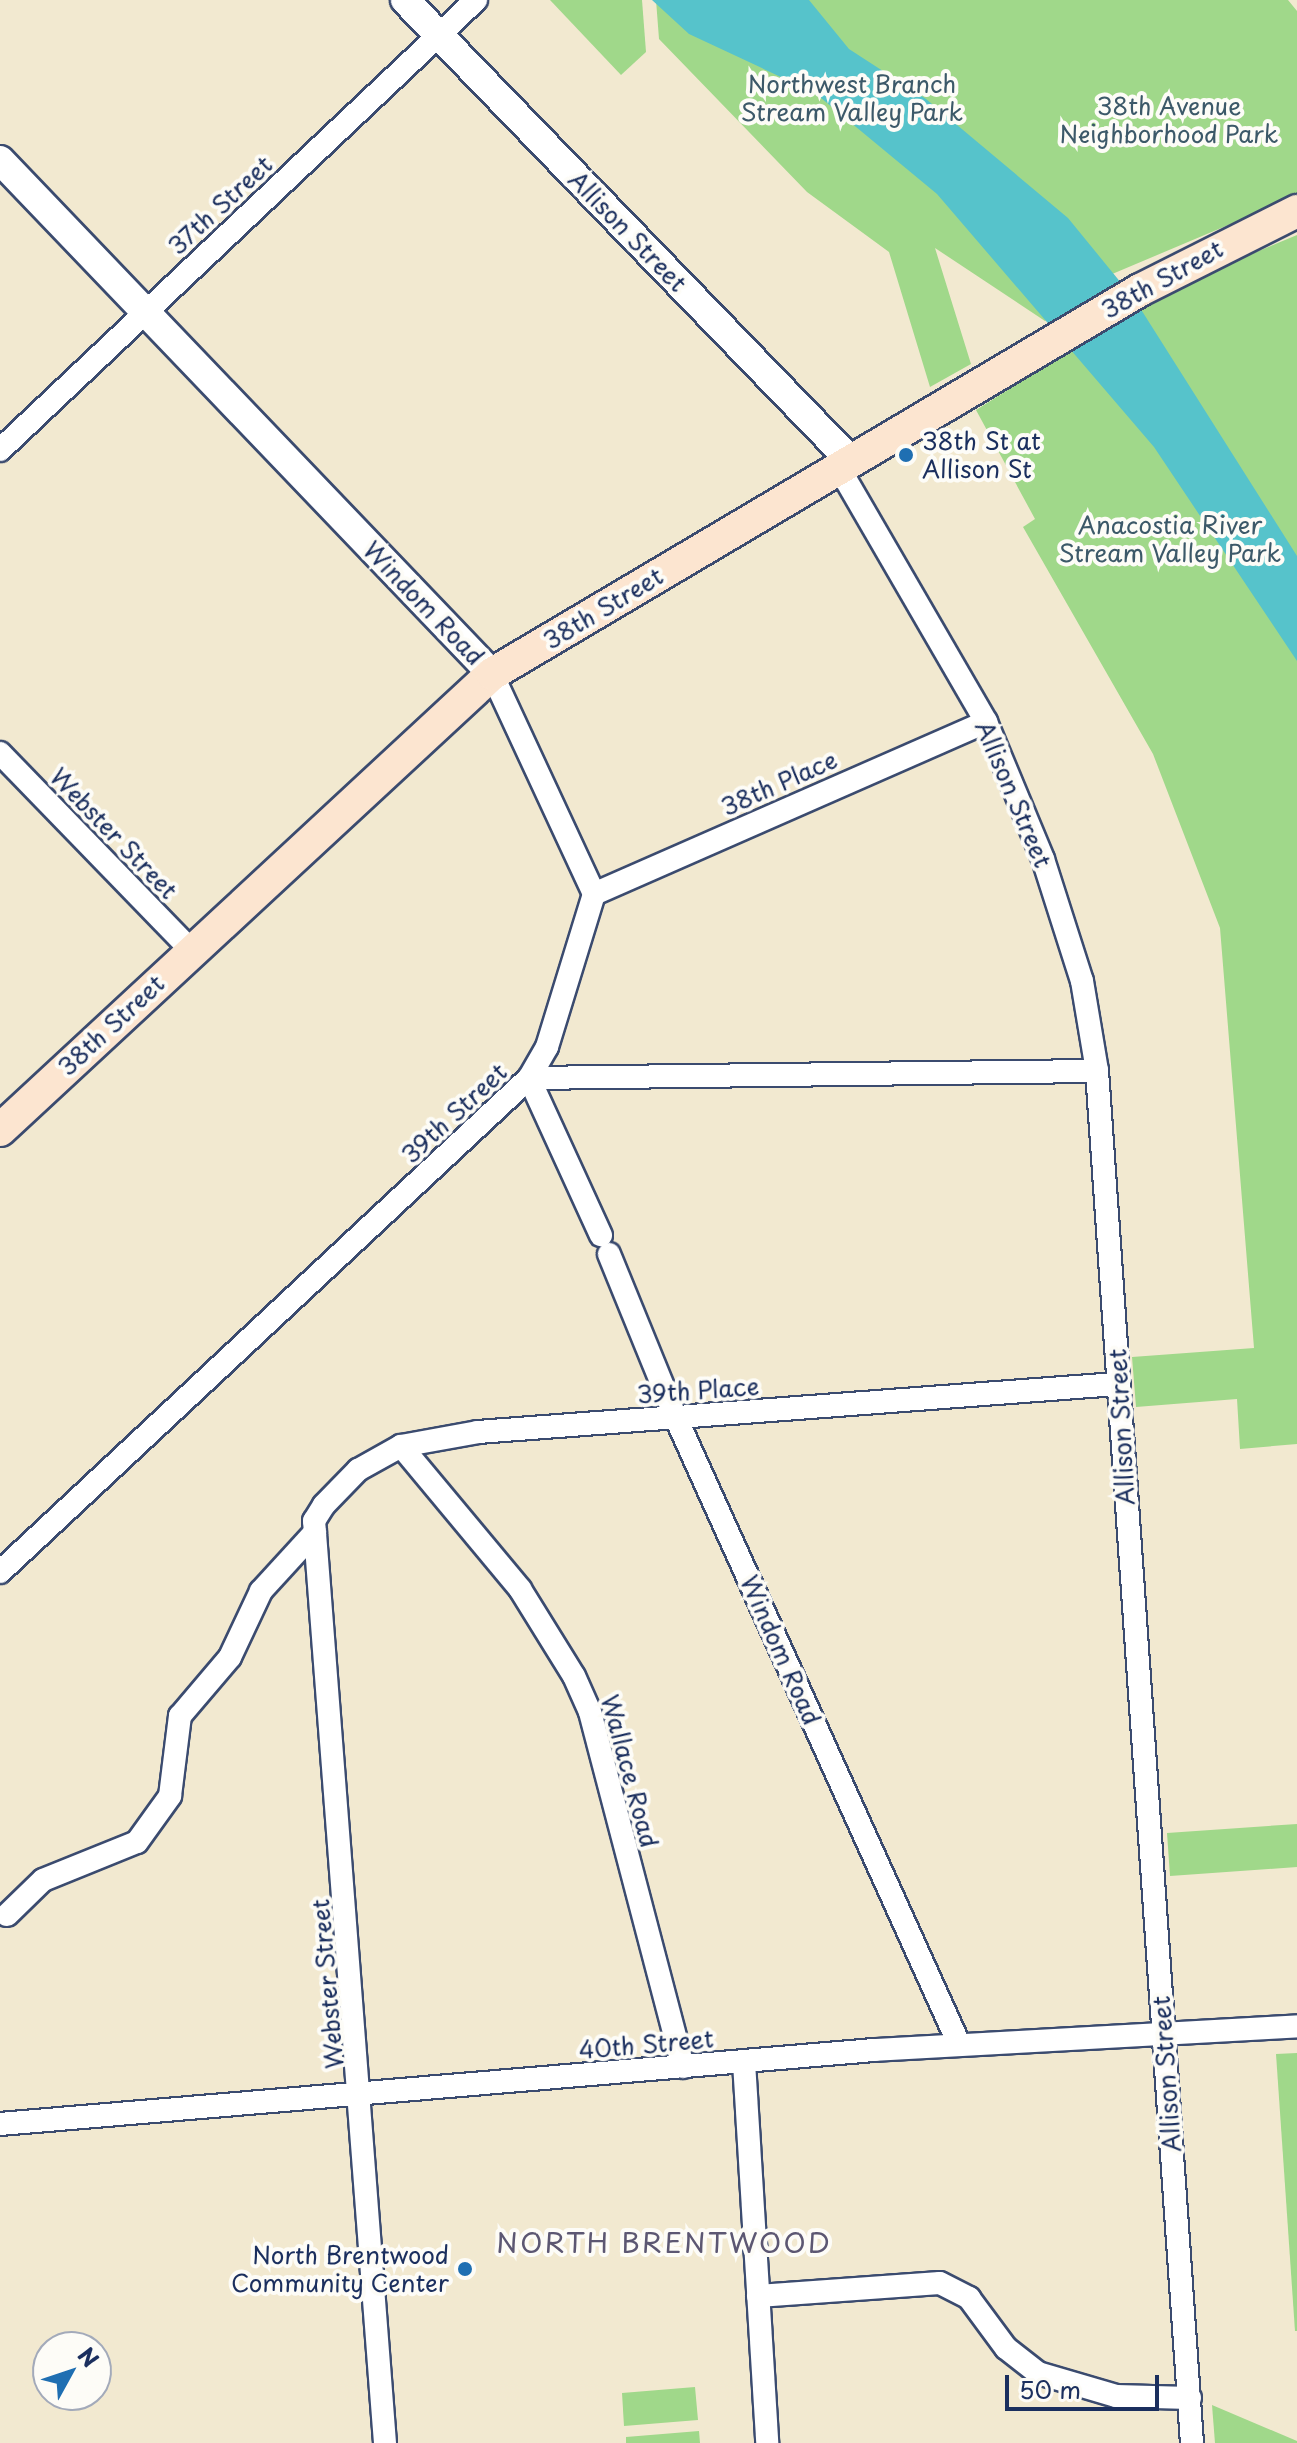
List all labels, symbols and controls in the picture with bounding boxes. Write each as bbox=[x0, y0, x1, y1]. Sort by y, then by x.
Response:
park label: Northwest Branch Stream Valley Park bbox=[741, 70, 963, 126]
park label: 38th Avenue Neighborhood Park bbox=[1059, 92, 1279, 148]
street label: 37th Street bbox=[162, 150, 278, 260]
street label: Allison Street bbox=[563, 165, 693, 297]
street label: 38th Street bbox=[1096, 234, 1228, 324]
place label: 38th St at Allison St bbox=[922, 427, 1041, 483]
marker: 38th St at Allison St bbox=[897, 446, 915, 464]
park label: Anacostia River Stream Valley Park bbox=[1059, 511, 1281, 567]
street label: Windom Road bbox=[357, 535, 491, 671]
street label: 38th Street bbox=[538, 561, 668, 655]
street label: Allison Street bbox=[970, 716, 1058, 872]
street label: 38th Place bbox=[717, 745, 841, 821]
street label: Webster Street bbox=[43, 760, 185, 906]
street label: 38th Street bbox=[52, 969, 170, 1081]
street label: 39th Street bbox=[396, 1057, 512, 1169]
street label: Allison Street bbox=[1103, 1348, 1139, 1506]
street label: 39th Place bbox=[636, 1371, 760, 1409]
street label: Windom Road bbox=[735, 1570, 827, 1730]
street label: Wallace Road bbox=[596, 1691, 664, 1851]
street label: Webster Street bbox=[305, 1896, 349, 2072]
street label: Allison Street bbox=[1146, 1995, 1186, 2153]
street label: 40th Street bbox=[577, 2024, 715, 2064]
district label: NORTH BRENTWOOD bbox=[496, 2225, 832, 2259]
place label: North Brentwood Community Center bbox=[229, 2241, 449, 2297]
marker: North Brentwood Community Center bbox=[456, 2260, 474, 2278]
north arrow bbox=[32, 2331, 112, 2411]
text: N bbox=[71, 2339, 107, 2374]
scale bar bbox=[1009, 2359, 1163, 2409]
text: 50 m bbox=[1019, 2371, 1081, 2407]

